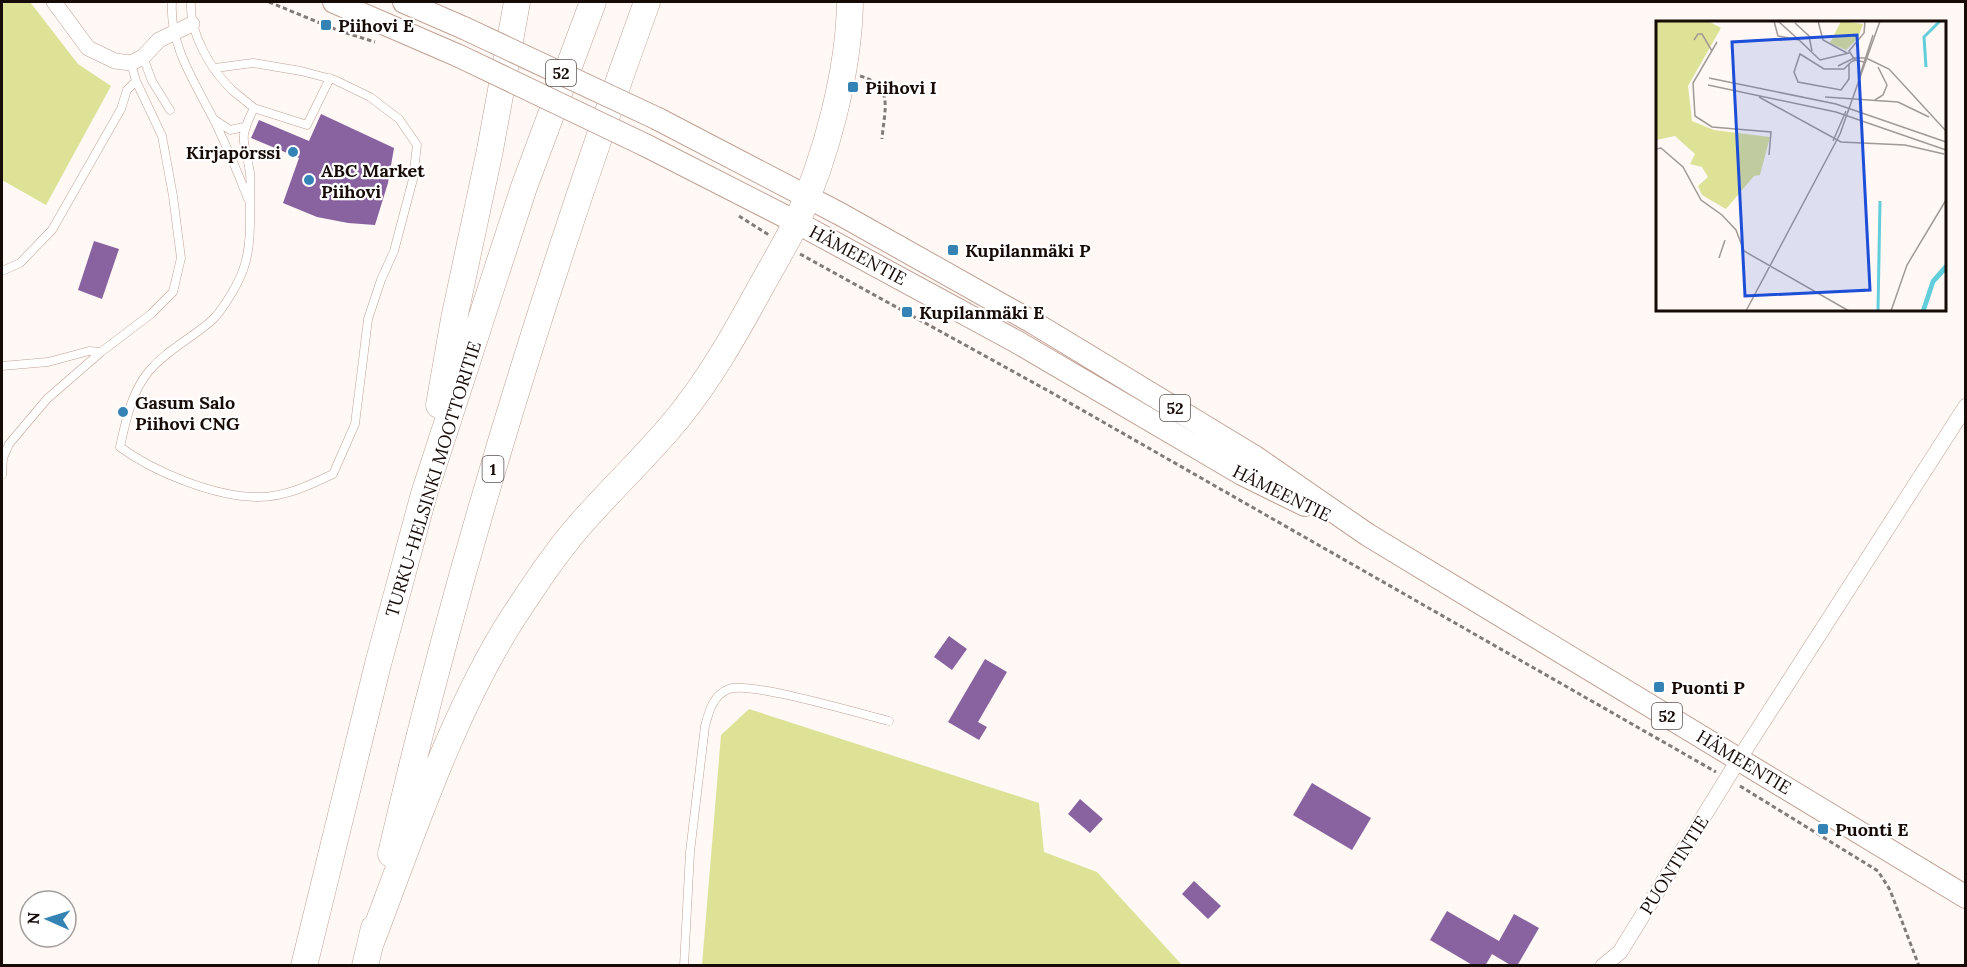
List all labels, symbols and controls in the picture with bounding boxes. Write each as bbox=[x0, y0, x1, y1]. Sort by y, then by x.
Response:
place label: Piihovi E bbox=[338, 14, 414, 37]
marker: Piihovi E bbox=[319, 18, 333, 32]
inset map bbox=[1656, 21, 1946, 310]
road number: 52 bbox=[546, 60, 576, 86]
place label: Piihovi I bbox=[865, 76, 937, 99]
marker: Piihovi I bbox=[846, 80, 860, 94]
place label: Kirjapörssi bbox=[186, 141, 281, 164]
marker: Kirjapörssi bbox=[286, 145, 300, 159]
place label: ABC Market Piihovi bbox=[321, 159, 425, 203]
marker: ABC Market Piihovi bbox=[302, 173, 316, 187]
street label: HÄMEENTIE bbox=[806, 220, 910, 290]
place label: Kupilanmäki P bbox=[965, 239, 1091, 262]
marker: Kupilanmäki P bbox=[946, 243, 960, 257]
place label: Kupilanmäki E bbox=[919, 301, 1044, 324]
marker: Kupilanmäki E bbox=[900, 305, 914, 319]
street label: TURKU-HELSINKI MOOTTORITIE bbox=[380, 338, 486, 620]
place label: Gasum Salo Piihovi CNG bbox=[135, 391, 240, 435]
road number: 52 bbox=[1160, 395, 1190, 421]
marker: Gasum Salo Piihovi CNG bbox=[116, 405, 130, 419]
road number: 1 bbox=[482, 456, 504, 482]
street label: HÄMEENTIE bbox=[1229, 459, 1335, 527]
place label: Puonti P bbox=[1671, 676, 1745, 699]
marker: Puonti P bbox=[1652, 680, 1666, 694]
road number: 52 bbox=[1652, 703, 1682, 729]
street label: HÄMEENTIE bbox=[1692, 725, 1796, 799]
street label: PUONTINTIE bbox=[1635, 811, 1713, 919]
place label: Puonti E bbox=[1835, 818, 1908, 841]
marker: Puonti E bbox=[1816, 822, 1830, 836]
north arrow bbox=[18, 889, 78, 949]
text: N bbox=[23, 912, 43, 925]

